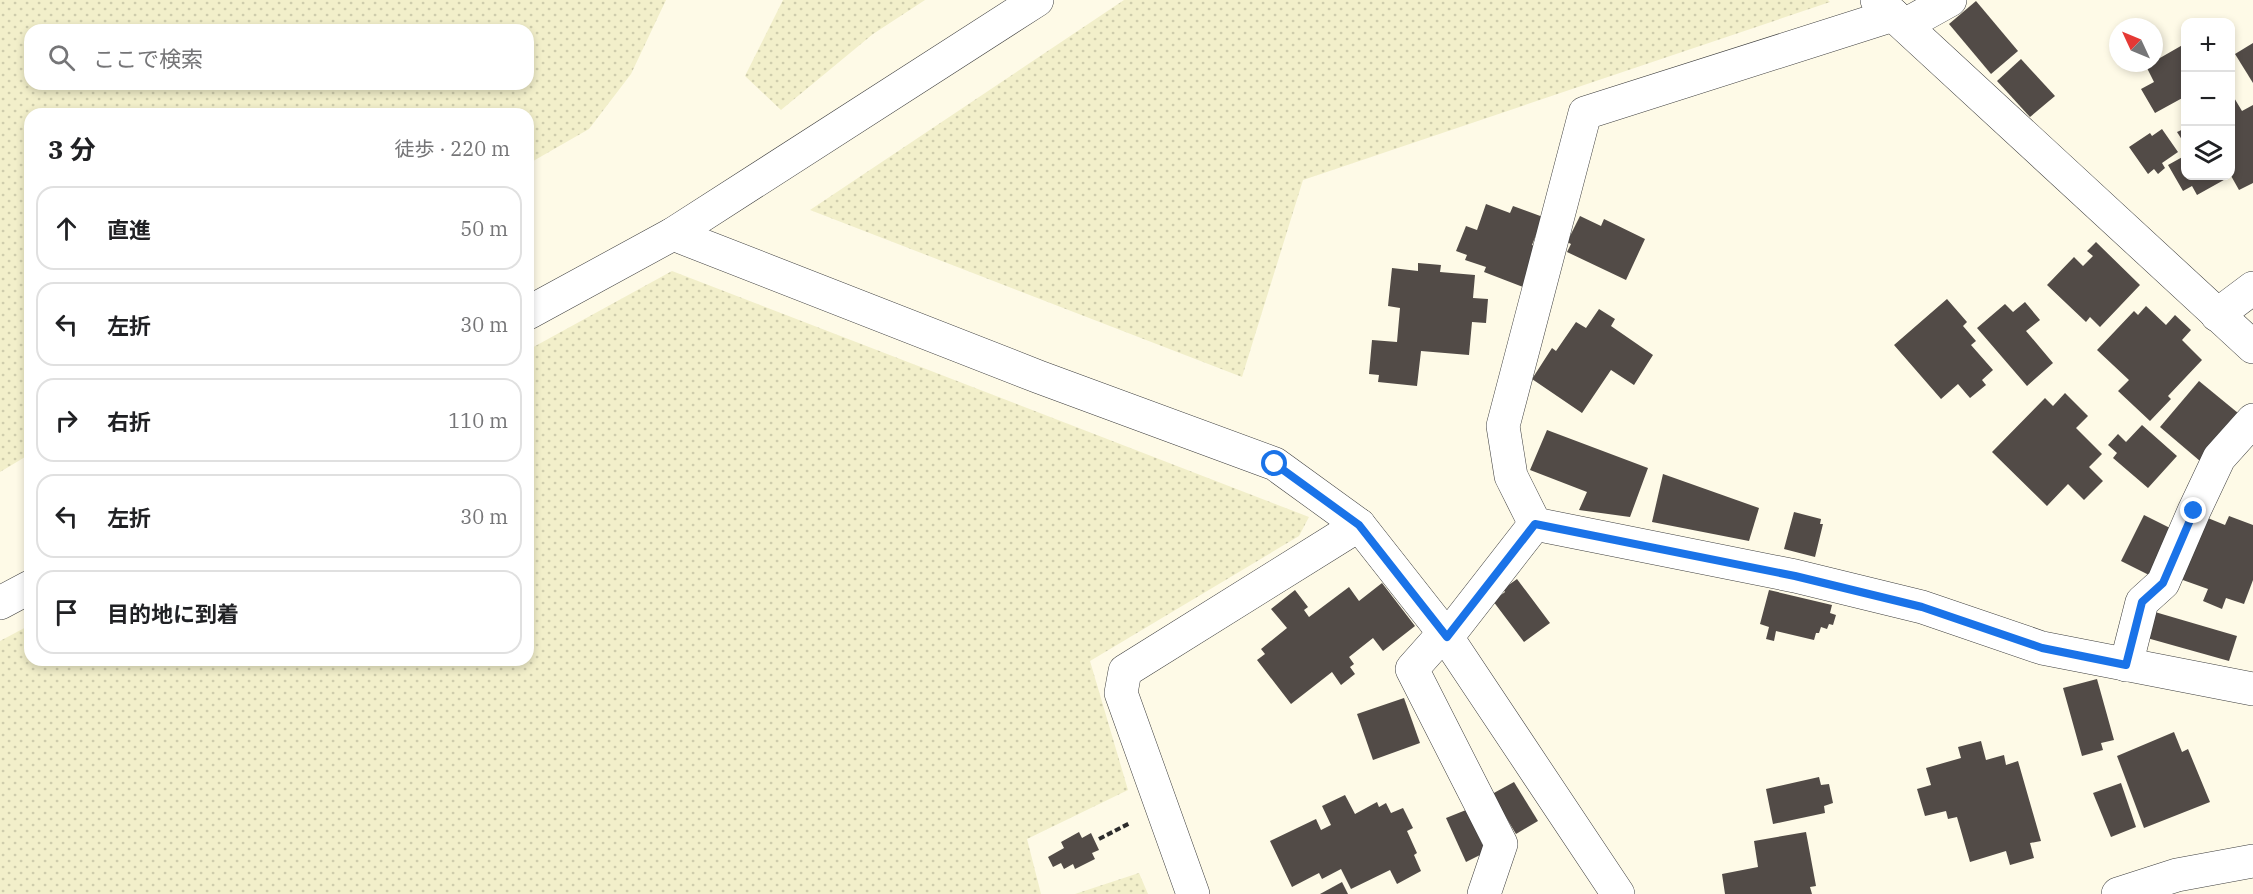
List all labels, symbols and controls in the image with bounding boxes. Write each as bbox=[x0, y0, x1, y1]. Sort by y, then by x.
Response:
north arrow bbox=[2109, 18, 2163, 72]
map controls bbox=[2181, 18, 2235, 180]
button: + bbox=[2181, 18, 2235, 72]
search box bbox=[24, 24, 534, 90]
icon: search bbox=[45, 41, 78, 74]
text: ここで検索 bbox=[93, 44, 203, 73]
button: − bbox=[2181, 72, 2235, 126]
button: layers bbox=[2181, 126, 2235, 180]
text: 3 分 bbox=[48, 132, 96, 166]
text: 徒歩 · 220 m bbox=[395, 135, 510, 162]
icon: ahead bbox=[50, 212, 83, 245]
text: 直進 bbox=[107, 215, 151, 244]
text: 50 m bbox=[460, 215, 508, 242]
icon: left bbox=[50, 308, 83, 341]
text: 左折 bbox=[107, 311, 151, 340]
text: 30 m bbox=[460, 311, 508, 338]
icon: right bbox=[50, 404, 83, 437]
text: 右折 bbox=[107, 407, 151, 436]
text: 110 m bbox=[448, 407, 508, 434]
route start bbox=[1261, 450, 1287, 476]
route end bbox=[2180, 497, 2206, 523]
icon: left bbox=[50, 500, 83, 533]
text: 左折 bbox=[107, 503, 151, 532]
text: 30 m bbox=[460, 503, 508, 530]
icon: arrive bbox=[50, 596, 83, 629]
text: 目的地に到着 bbox=[107, 599, 239, 628]

